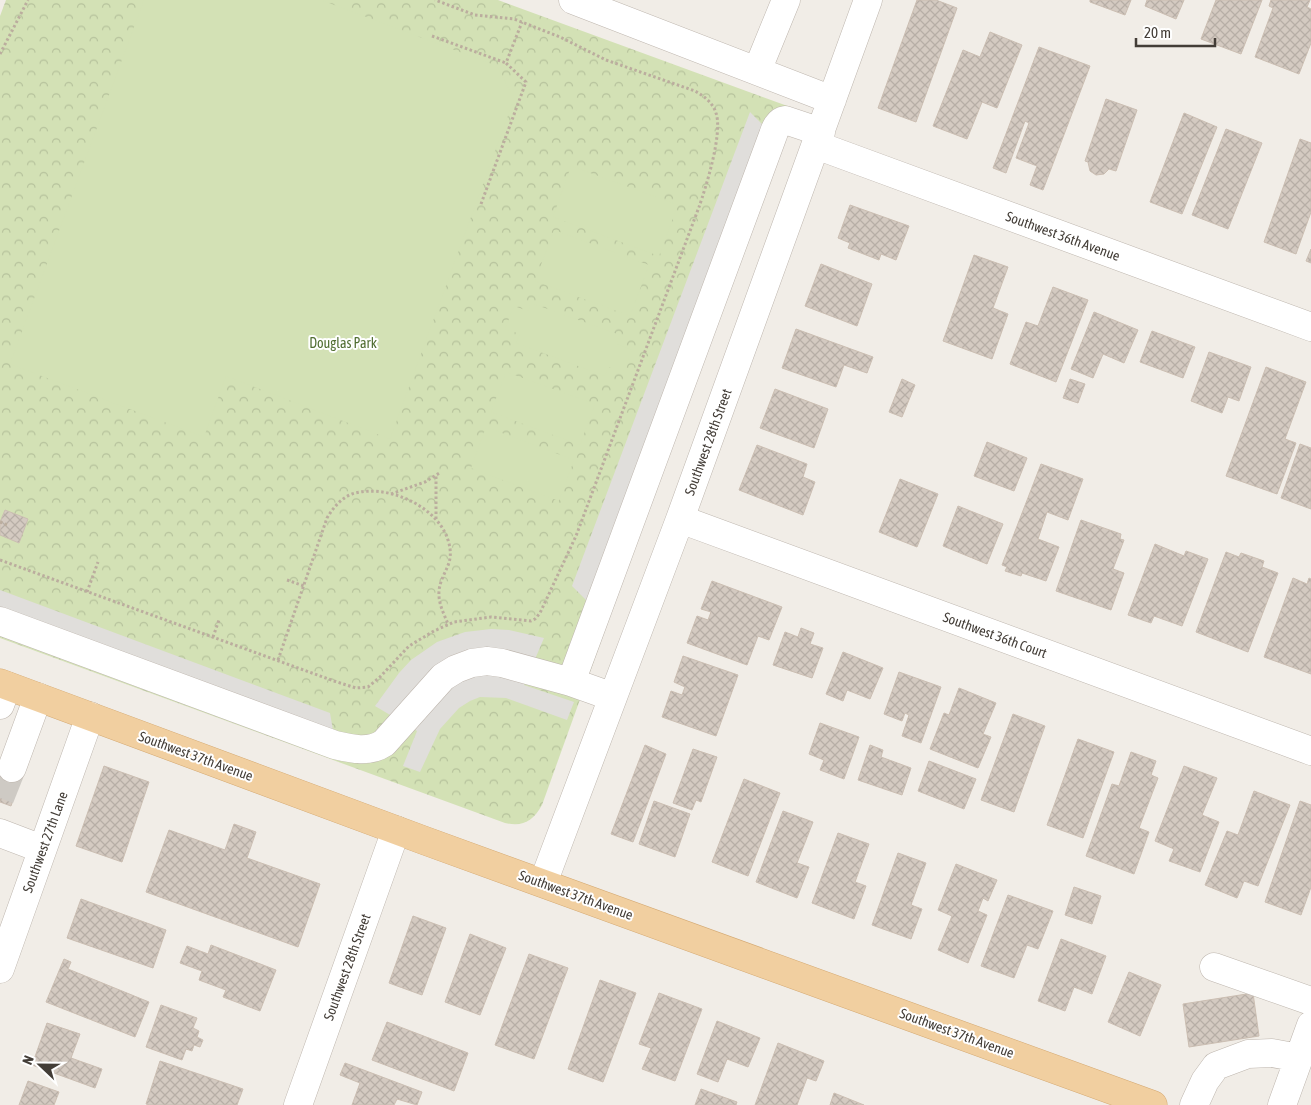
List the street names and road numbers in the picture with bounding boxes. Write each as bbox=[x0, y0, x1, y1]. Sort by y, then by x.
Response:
street label: Southwest 36th Avenue bbox=[1004, 208, 1122, 264]
street label: Southwest 28th Street bbox=[681, 387, 735, 497]
street label: Southwest 36th Court bbox=[941, 609, 1049, 661]
street label: Southwest 37th Avenue bbox=[137, 728, 255, 784]
street label: Southwest 27th Lane bbox=[19, 789, 71, 895]
street label: Southwest 37th Avenue bbox=[517, 867, 635, 923]
street label: Southwest 28th Street bbox=[320, 912, 374, 1022]
street label: Southwest 37th Avenue bbox=[898, 1005, 1016, 1061]

